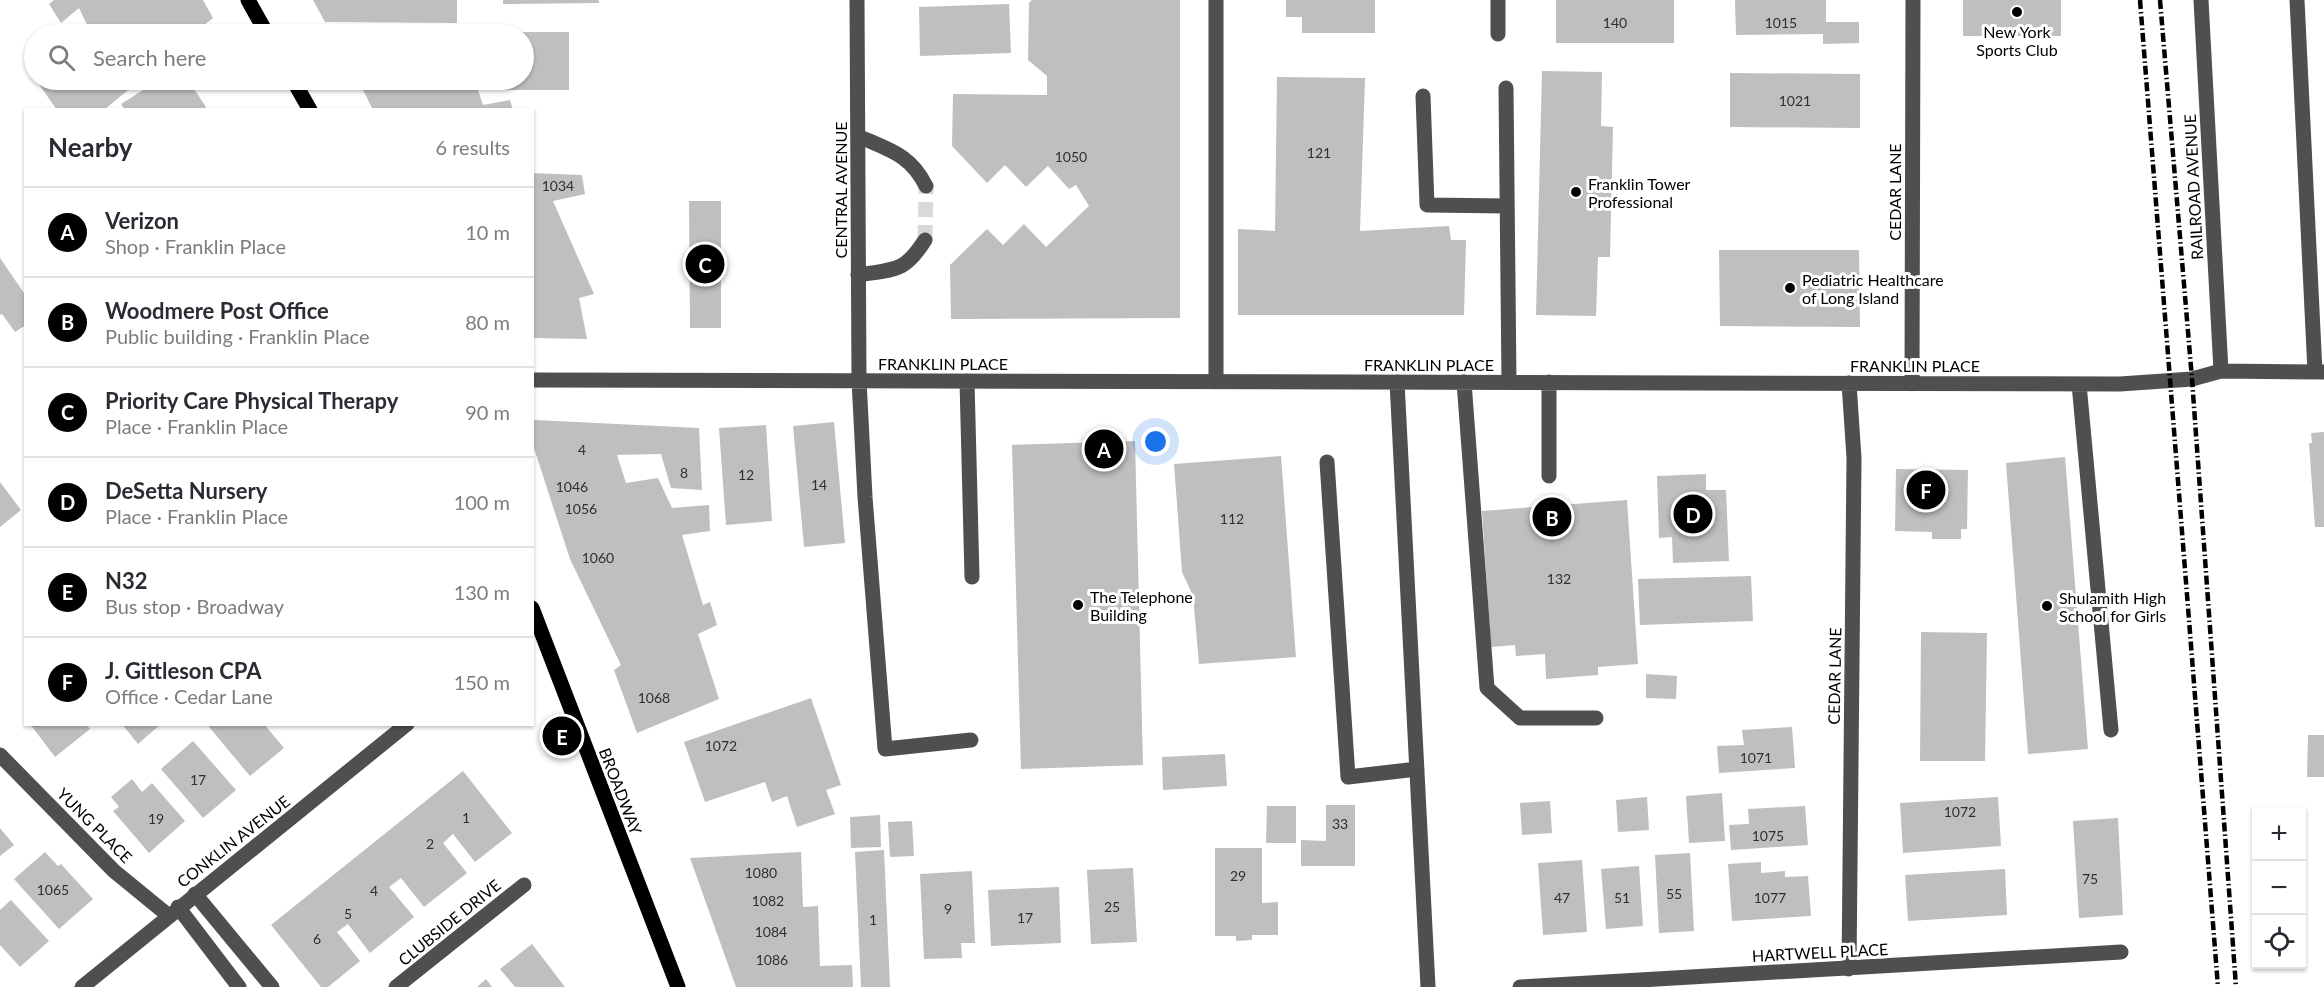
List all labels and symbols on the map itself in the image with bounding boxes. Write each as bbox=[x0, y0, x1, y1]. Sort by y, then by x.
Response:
marker: New York Sports Club bbox=[2010, 5, 2024, 19]
house number: 140 bbox=[1603, 14, 1627, 31]
house number: 1015 bbox=[1765, 14, 1797, 31]
place label: New York Sports Club bbox=[1976, 22, 2058, 59]
house number: 1021 bbox=[1779, 92, 1811, 109]
street label: RAILROAD AVENUE bbox=[2180, 114, 2206, 260]
street label: CENTRAL AVENUE bbox=[831, 121, 850, 259]
street label: CEDAR LANE bbox=[1885, 143, 1904, 241]
house number: 121 bbox=[1307, 144, 1331, 161]
house number: 1050 bbox=[1055, 148, 1087, 165]
place label: Franklin Tower Professional bbox=[1588, 174, 1691, 211]
house number: 1034 bbox=[542, 177, 574, 194]
marker: Franklin Tower Professional bbox=[1569, 185, 1583, 199]
pin: C bbox=[686, 242, 724, 286]
place label: Pediatric Healthcare of Long Island bbox=[1802, 270, 1944, 307]
marker: Pediatric Healthcare of Long Island bbox=[1783, 281, 1797, 295]
street label: FRANKLIN PLACE bbox=[878, 354, 1008, 373]
street label: FRANKLIN PLACE bbox=[1364, 355, 1494, 374]
street label: FRANKLIN PLACE bbox=[1850, 356, 1980, 375]
pin: A bbox=[1084, 426, 1124, 472]
your location bbox=[1141, 427, 1170, 456]
house number: 4 bbox=[578, 441, 586, 458]
house number: 8 bbox=[680, 464, 688, 481]
house number: 12 bbox=[738, 466, 754, 483]
pin: F bbox=[1906, 468, 1946, 512]
house number: 14 bbox=[811, 476, 827, 493]
house number: 1046 bbox=[556, 478, 588, 495]
pin: D bbox=[1674, 492, 1712, 536]
pin: B bbox=[1532, 494, 1572, 540]
house number: 1056 bbox=[565, 500, 597, 517]
house number: 112 bbox=[1220, 510, 1244, 527]
house number: 1060 bbox=[582, 549, 614, 566]
house number: 132 bbox=[1547, 570, 1571, 587]
place label: The Telephone Building bbox=[1090, 587, 1193, 624]
place label: Shulamith High School for Girls bbox=[2059, 588, 2166, 625]
marker: The Telephone Building bbox=[1071, 598, 1085, 612]
marker: Shulamith High School for Girls bbox=[2040, 599, 2054, 613]
street label: CEDAR LANE bbox=[1824, 627, 1844, 725]
house number: 1068 bbox=[638, 689, 670, 706]
pin: E bbox=[542, 714, 582, 758]
house number: 1072 bbox=[705, 737, 737, 754]
street label: BROADWAY bbox=[596, 745, 646, 837]
house number: 1071 bbox=[1740, 749, 1772, 766]
house number: 17 bbox=[190, 771, 206, 788]
street label: YUNG PLACE bbox=[54, 784, 136, 866]
street label: CONKLIN AVENUE bbox=[173, 791, 293, 891]
house number: 1072 bbox=[1944, 803, 1976, 820]
house number: 1 bbox=[462, 809, 470, 826]
house number: 19 bbox=[148, 810, 164, 827]
house number: 33 bbox=[1332, 815, 1348, 832]
house number: 1075 bbox=[1752, 827, 1784, 844]
house number: 2 bbox=[426, 835, 434, 852]
house number: 1080 bbox=[745, 864, 777, 881]
house number: 29 bbox=[1230, 867, 1246, 884]
house number: 75 bbox=[2082, 870, 2098, 887]
street label: CLUBSIDE DRIVE bbox=[394, 875, 504, 969]
house number: 1065 bbox=[37, 881, 69, 898]
house number: 4 bbox=[370, 882, 378, 899]
house number: 55 bbox=[1666, 885, 1682, 902]
house number: 47 bbox=[1554, 889, 1570, 906]
house number: 51 bbox=[1614, 889, 1630, 906]
house number: 1077 bbox=[1754, 889, 1786, 906]
house number: 1082 bbox=[752, 892, 784, 909]
house number: 25 bbox=[1104, 898, 1120, 915]
house number: 9 bbox=[944, 900, 952, 917]
house number: 5 bbox=[344, 905, 352, 922]
house number: 17 bbox=[1017, 909, 1033, 926]
house number: 1 bbox=[869, 911, 877, 928]
house number: 1084 bbox=[755, 923, 787, 940]
house number: 6 bbox=[313, 930, 321, 947]
street label: HARTWELL PLACE bbox=[1751, 939, 1889, 965]
house number: 1086 bbox=[756, 951, 788, 968]

